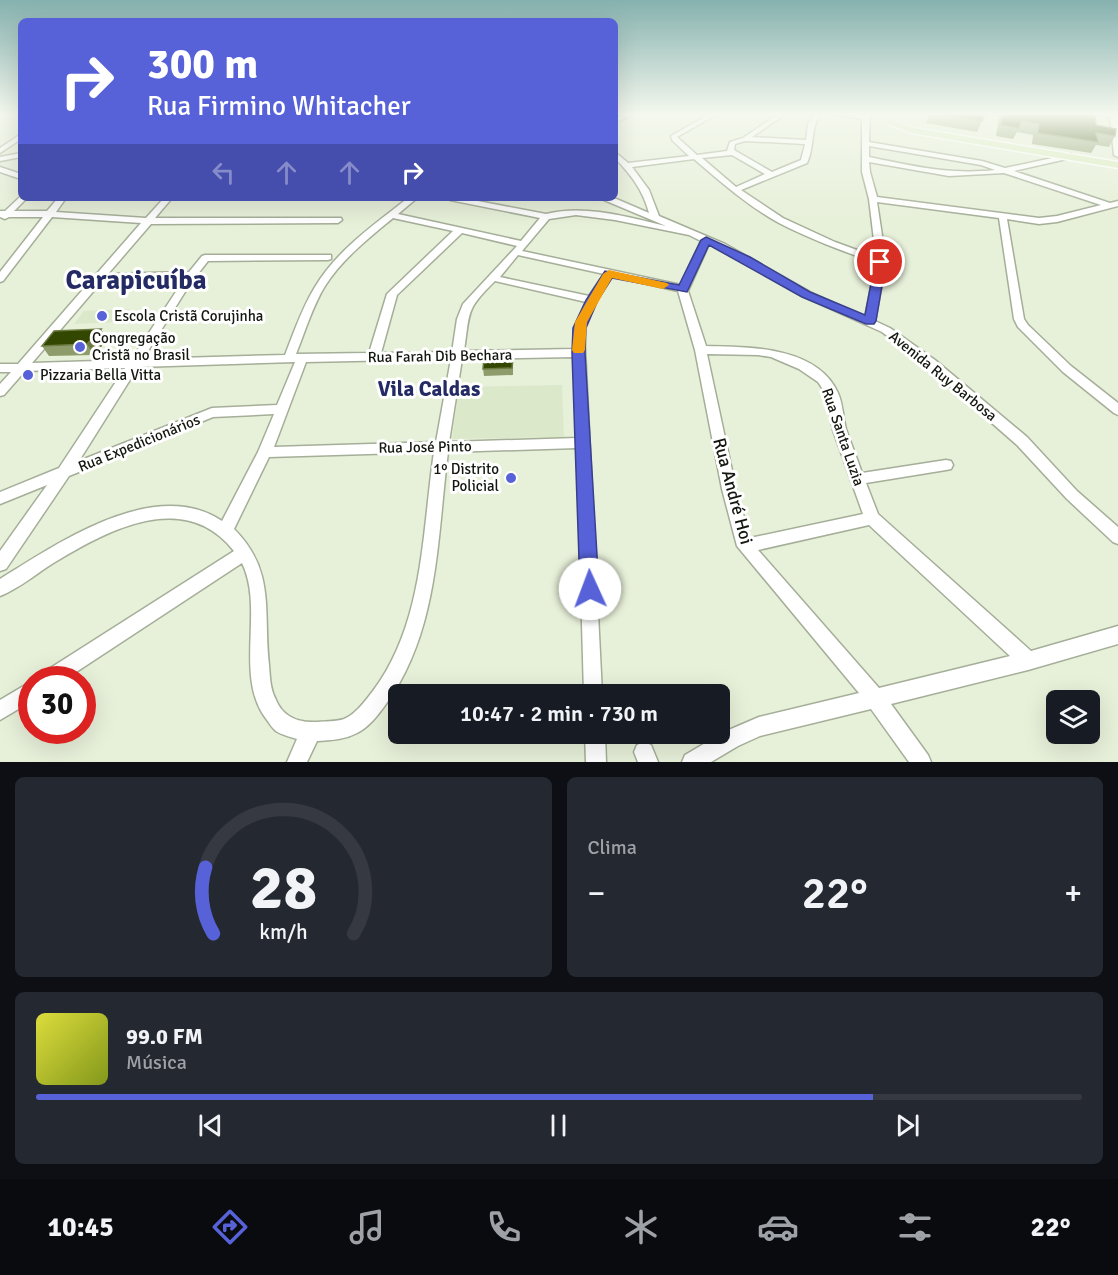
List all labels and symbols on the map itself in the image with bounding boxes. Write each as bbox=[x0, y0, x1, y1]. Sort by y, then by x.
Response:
pin bbox=[854, 236, 905, 287]
district label: Carapicuíba bbox=[65, 264, 207, 297]
place label: Escola Cristã Corujinha bbox=[114, 307, 263, 325]
marker: Escola Cristã Corujinha bbox=[95, 309, 109, 323]
street label: Avenida Ruy Barbosa bbox=[885, 327, 1001, 425]
place label: Congregação Cristã no Brasil bbox=[92, 329, 190, 364]
marker: Congregação Cristã no Brasil bbox=[73, 340, 87, 354]
street label: Rua Farah Dib Bechara bbox=[368, 346, 512, 366]
place label: Pizzaria Bella Vitta bbox=[40, 366, 161, 384]
marker: Pizzaria Bella Vitta bbox=[21, 368, 35, 382]
district label: Vila Caldas bbox=[378, 376, 480, 402]
street label: Rua Santa Luzia bbox=[818, 386, 868, 488]
street label: Rua Expedicionários bbox=[75, 410, 203, 476]
street label: Rua André Hoi bbox=[708, 435, 758, 547]
street label: Rua José Pinto bbox=[378, 437, 472, 457]
place label: 1º Distrito Policial bbox=[433, 460, 499, 495]
marker: 1º Distrito Policial bbox=[504, 471, 518, 485]
position arrow bbox=[558, 557, 622, 621]
speed limit sign: 30 bbox=[18, 666, 96, 744]

